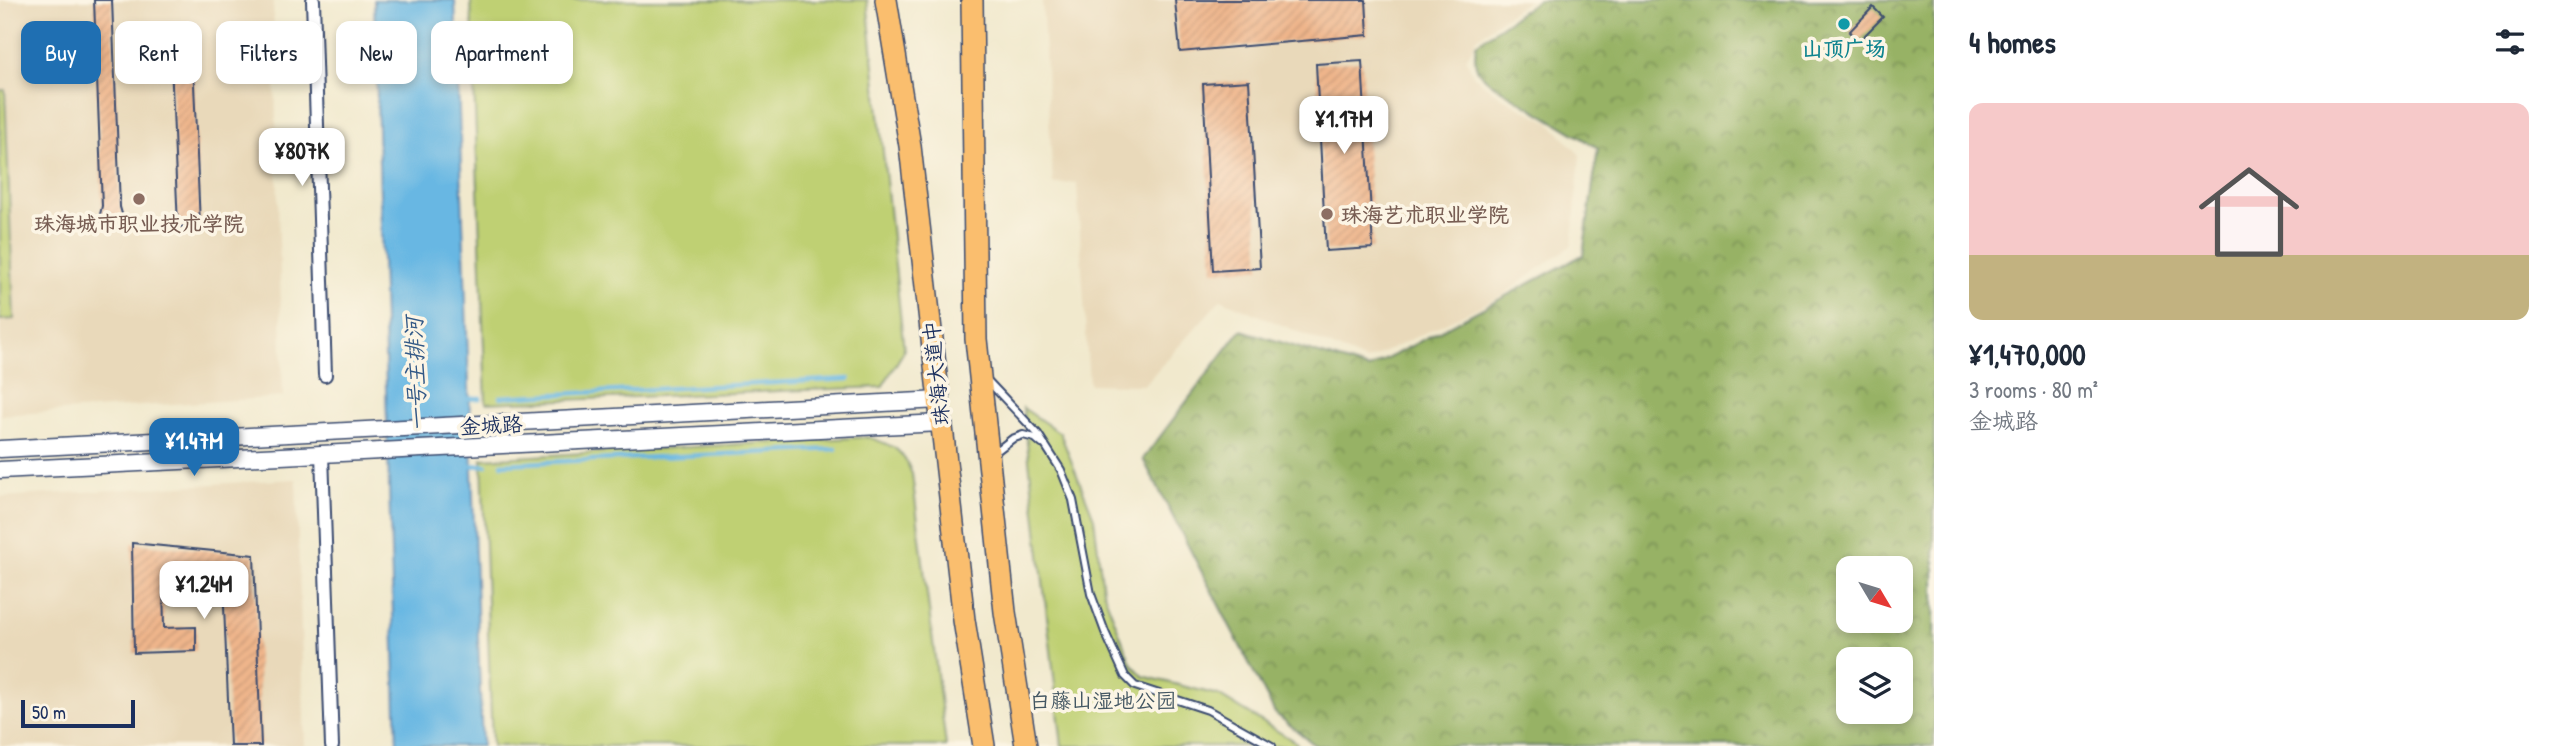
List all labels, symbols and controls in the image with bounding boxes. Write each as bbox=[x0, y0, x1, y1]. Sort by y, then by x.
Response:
marker: 山顶广场 bbox=[1836, 16, 1852, 32]
chip: Buy bbox=[21, 21, 101, 84]
chip: Rent bbox=[115, 21, 202, 84]
chip: Filters bbox=[216, 21, 322, 84]
chip: New bbox=[336, 21, 417, 84]
chip: Apartment bbox=[431, 21, 573, 84]
text: 4 homes bbox=[1969, 22, 2056, 62]
icon: filters bbox=[2491, 23, 2529, 61]
place label: 山顶广场 bbox=[1802, 34, 1886, 63]
pin: ¥1.17M bbox=[1287, 96, 1401, 156]
text: ¥1.17M bbox=[1315, 103, 1373, 134]
pin: ¥807K bbox=[253, 128, 351, 188]
text: ¥807K bbox=[275, 135, 329, 166]
icon: home bbox=[2186, 149, 2312, 275]
marker: 珠海城市职业技术学院 bbox=[131, 191, 147, 207]
place label: 珠海艺术职业学院 bbox=[1341, 200, 1509, 229]
marker: 珠海艺术职业学院 bbox=[1319, 206, 1335, 222]
place label: 珠海城市职业技术学院 bbox=[34, 209, 244, 238]
water label: 一号主排河 bbox=[397, 312, 432, 432]
street label: 珠海大道中 bbox=[916, 319, 956, 427]
text: ¥1,470,000 bbox=[1969, 334, 2086, 374]
text: 3 rooms · 80 m² bbox=[1969, 374, 2098, 405]
text: 金城路 bbox=[1969, 405, 2038, 436]
street label: 金城路 bbox=[459, 409, 523, 441]
pin: ¥1.47M bbox=[137, 419, 251, 478]
text: ¥1.47M bbox=[165, 425, 223, 456]
north arrow bbox=[1836, 556, 1913, 634]
map controls bbox=[1836, 556, 1913, 724]
pin: ¥1.24M bbox=[147, 562, 261, 621]
text: ¥1.24M bbox=[175, 568, 233, 599]
button: layers bbox=[1836, 647, 1913, 724]
park label: 白藤山湿地公园 bbox=[1030, 686, 1177, 715]
scale bar bbox=[21, 697, 135, 729]
text: 50 m bbox=[32, 699, 66, 725]

